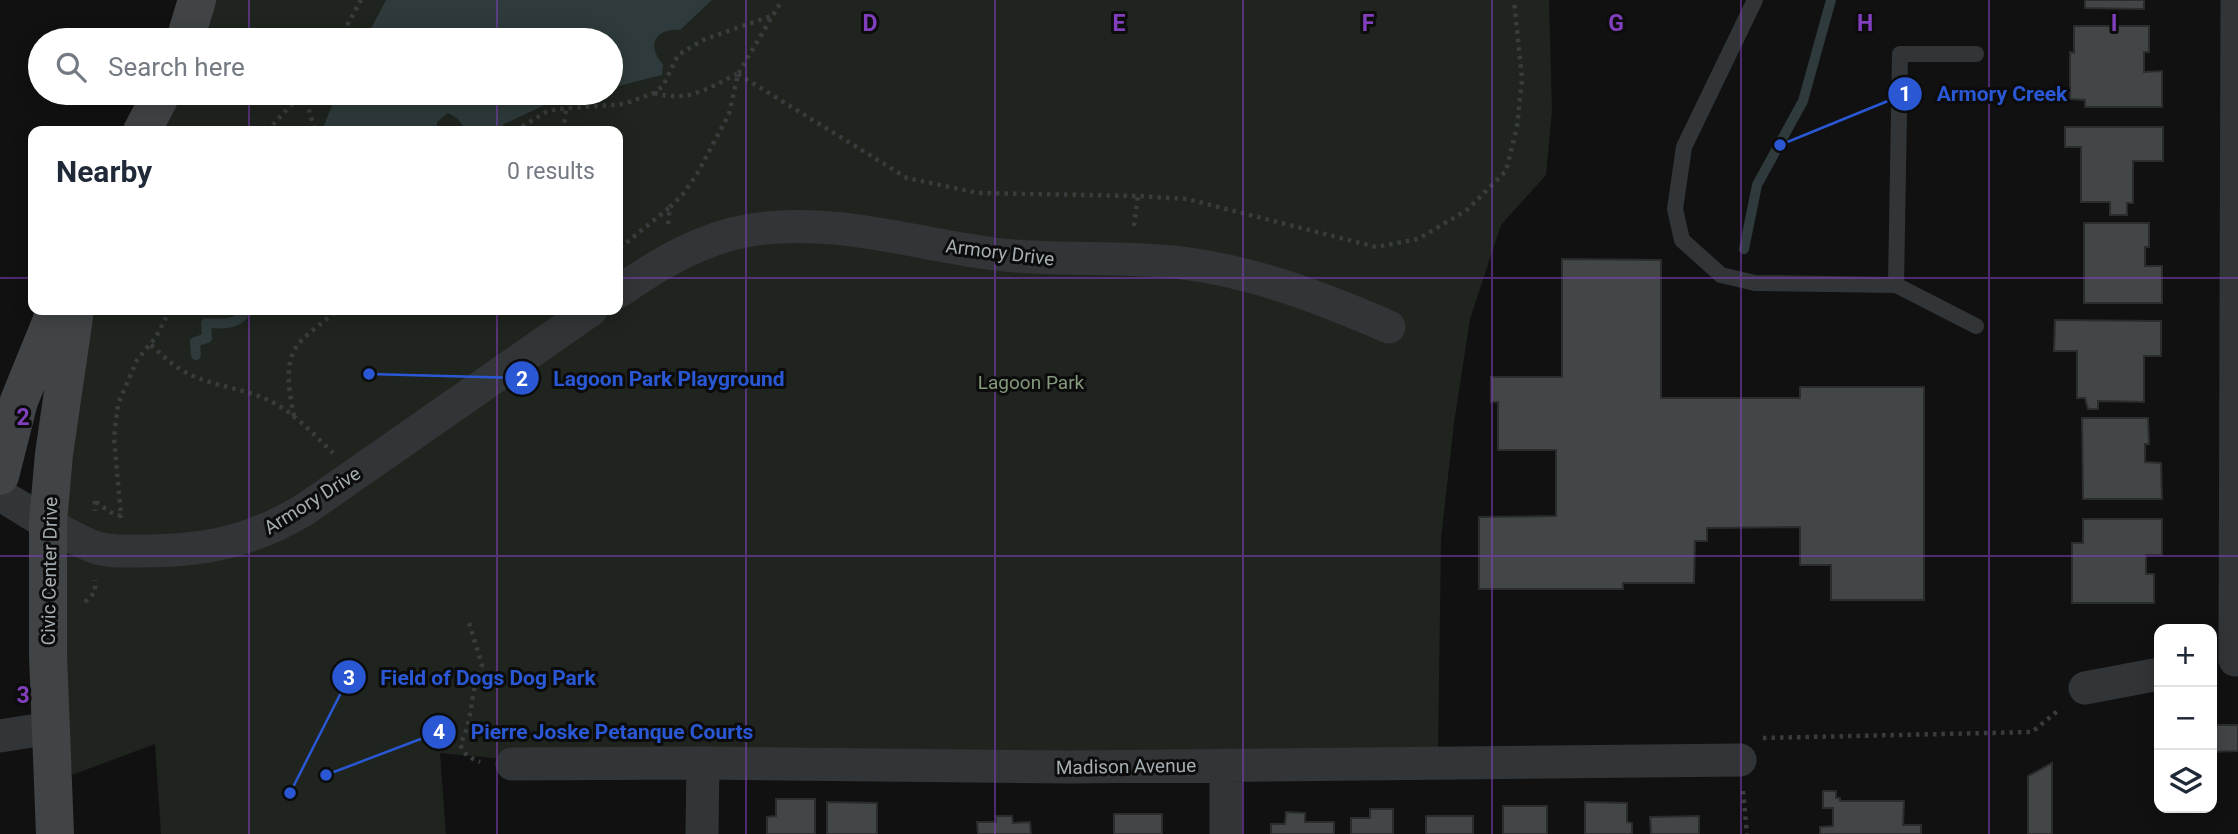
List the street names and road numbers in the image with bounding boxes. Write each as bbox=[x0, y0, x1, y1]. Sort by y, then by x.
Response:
street label: Armory Drive bbox=[944, 234, 1056, 271]
street label: Armory Drive bbox=[260, 462, 365, 539]
street label: Civic Center Drive bbox=[37, 497, 62, 645]
street label: Madison Avenue bbox=[1056, 754, 1196, 779]

